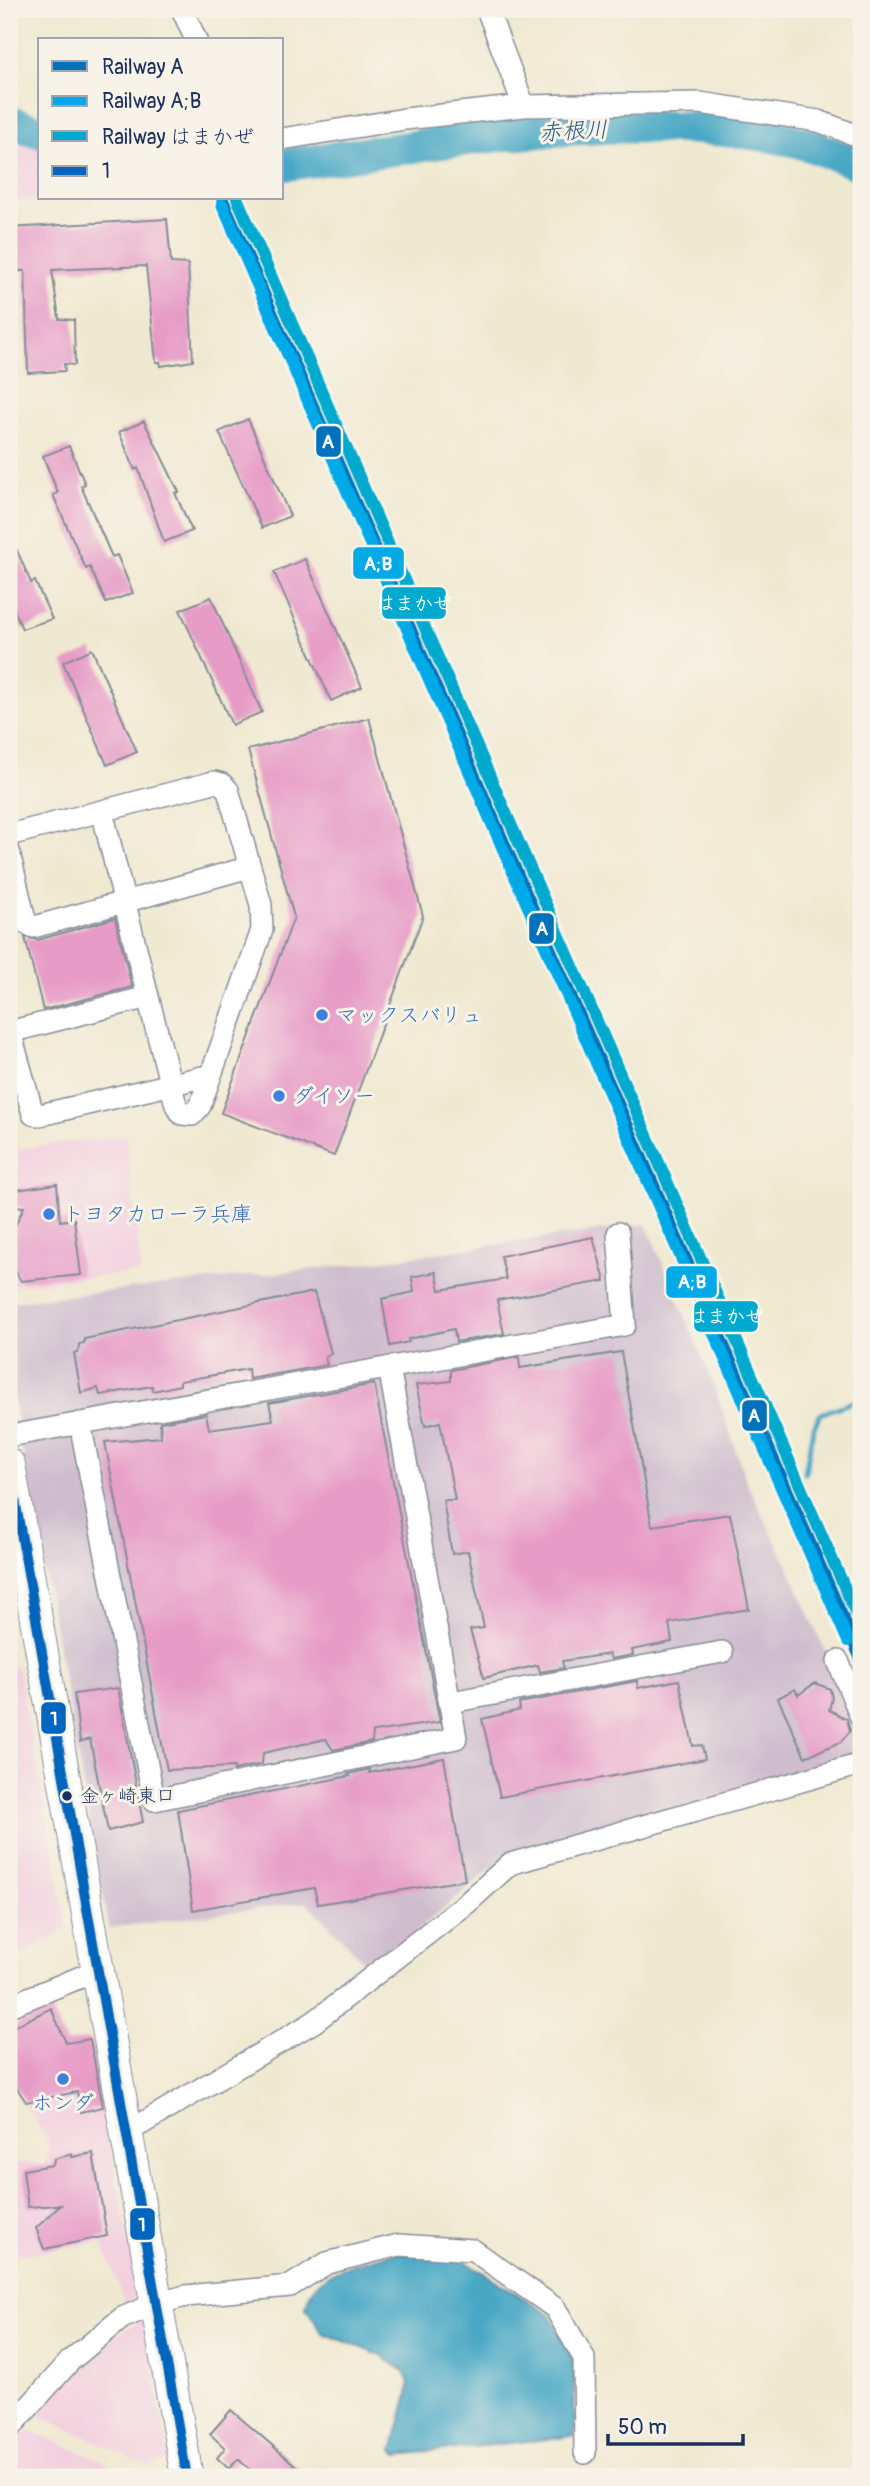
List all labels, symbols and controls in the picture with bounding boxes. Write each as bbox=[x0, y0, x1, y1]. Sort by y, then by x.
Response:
legend bbox=[38, 38, 284, 200]
text: Railway A bbox=[102, 54, 184, 81]
text: Railway A;B bbox=[102, 88, 201, 115]
water label: 赤根川 bbox=[538, 115, 608, 147]
text: Railway はまかぜ bbox=[102, 124, 254, 151]
text: 1 bbox=[102, 158, 110, 185]
line badge: A bbox=[315, 425, 342, 458]
text: A bbox=[322, 430, 335, 454]
line badge: A;B bbox=[352, 546, 405, 580]
text: A;B bbox=[364, 552, 392, 576]
line badge: はまかぜ bbox=[381, 586, 447, 620]
text: はまかぜ bbox=[376, 592, 452, 616]
line badge: A bbox=[528, 912, 555, 945]
text: A bbox=[536, 917, 549, 941]
place label: マックスバリュ bbox=[336, 1002, 483, 1029]
marker: マックスバリュ bbox=[314, 1007, 330, 1023]
place label: ダイソー bbox=[293, 1083, 375, 1110]
marker: ダイソー bbox=[271, 1088, 287, 1104]
place label: トヨタカローラ兵庫 bbox=[63, 1201, 252, 1228]
marker: トヨタカローラ兵庫 bbox=[41, 1206, 57, 1222]
line badge: A;B bbox=[665, 1265, 718, 1299]
text: A;B bbox=[678, 1270, 706, 1294]
line badge: はまかぜ bbox=[693, 1300, 759, 1333]
text: はまかぜ bbox=[688, 1305, 764, 1329]
line badge: A bbox=[741, 1399, 768, 1432]
text: A bbox=[748, 1404, 761, 1428]
line badge: 1 bbox=[40, 1701, 67, 1735]
text: 1 bbox=[50, 1707, 58, 1731]
place label: 金ヶ崎東口 bbox=[80, 1784, 175, 1808]
marker: 金ヶ崎東口 bbox=[60, 1789, 74, 1803]
marker: ホンダ bbox=[55, 2071, 71, 2087]
place label: ホンダ bbox=[32, 2090, 94, 2117]
line badge: 1 bbox=[129, 2207, 156, 2241]
text: 1 bbox=[138, 2213, 146, 2237]
scale bar bbox=[608, 2402, 742, 2446]
text: 50 m bbox=[618, 2414, 667, 2441]

